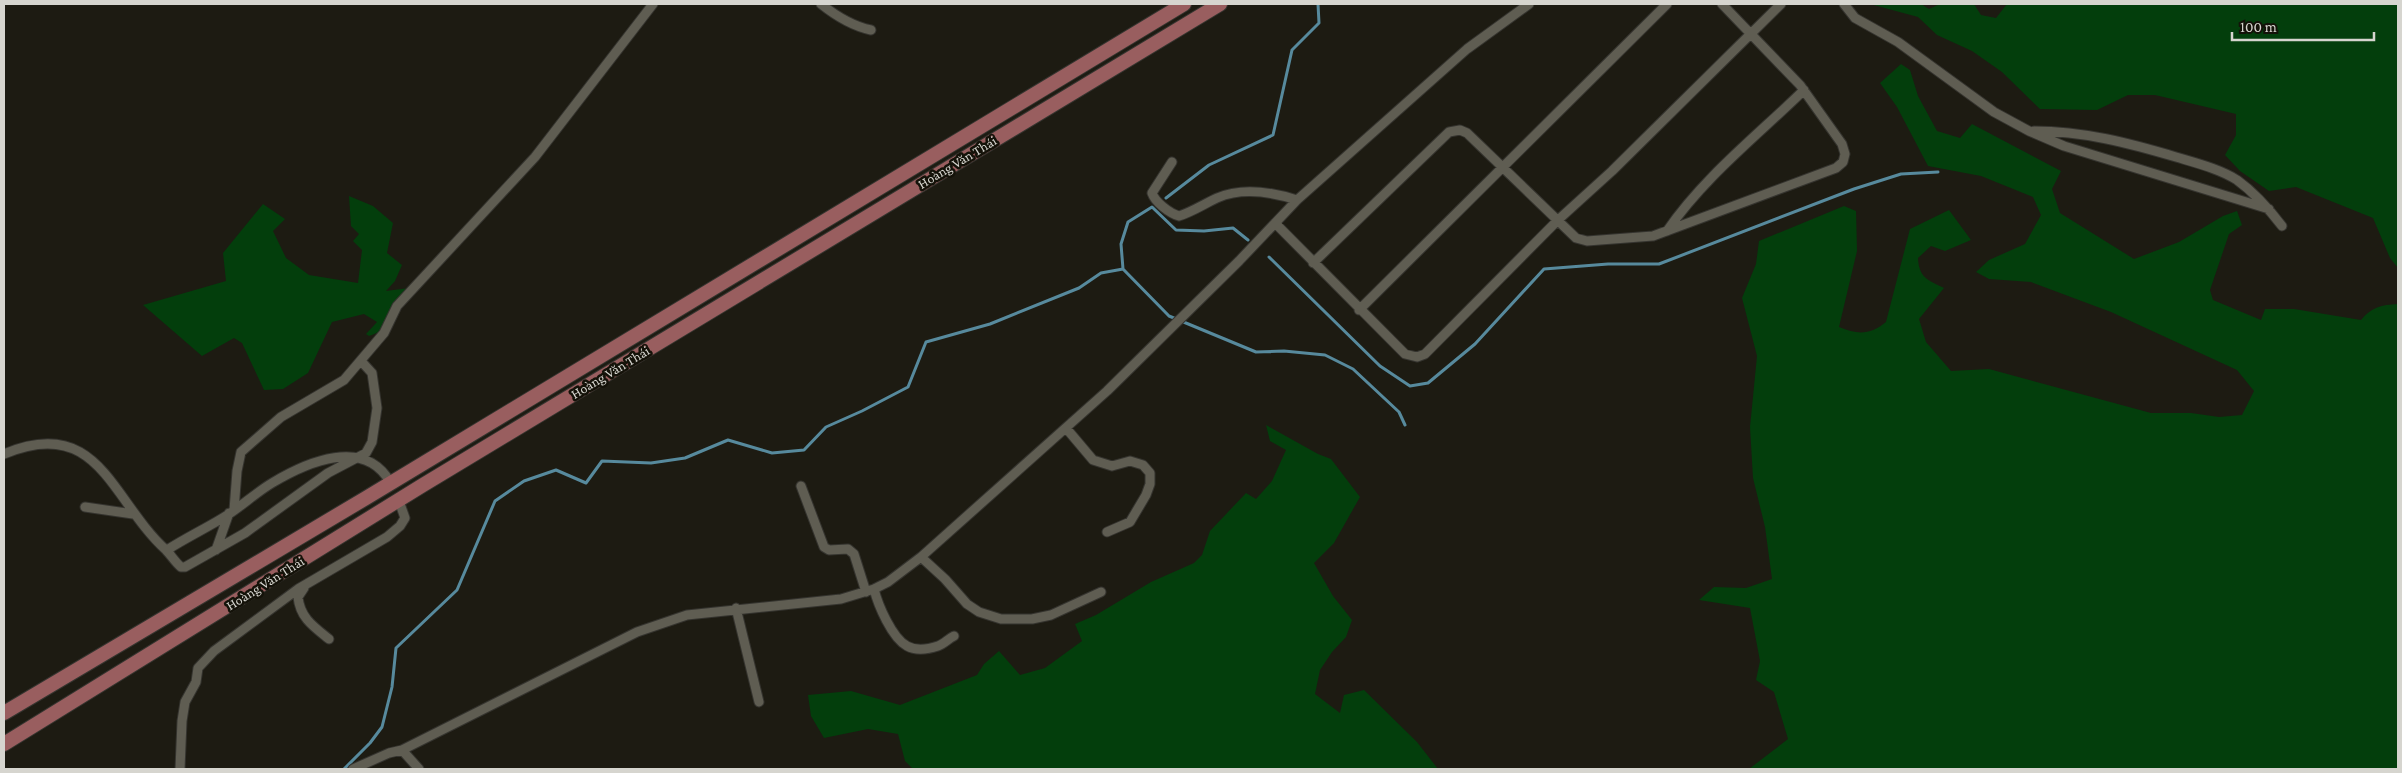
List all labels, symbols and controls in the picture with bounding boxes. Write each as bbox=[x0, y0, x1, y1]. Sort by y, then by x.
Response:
scale bar bbox=[2232, 10, 2374, 42]
text: 100 m bbox=[2240, 19, 2277, 35]
street label: Hoàng Văn Thái bbox=[915, 132, 999, 192]
street label: Hoàng Văn Thái bbox=[568, 342, 652, 402]
street label: Hoàng Văn Thái bbox=[223, 553, 307, 613]

